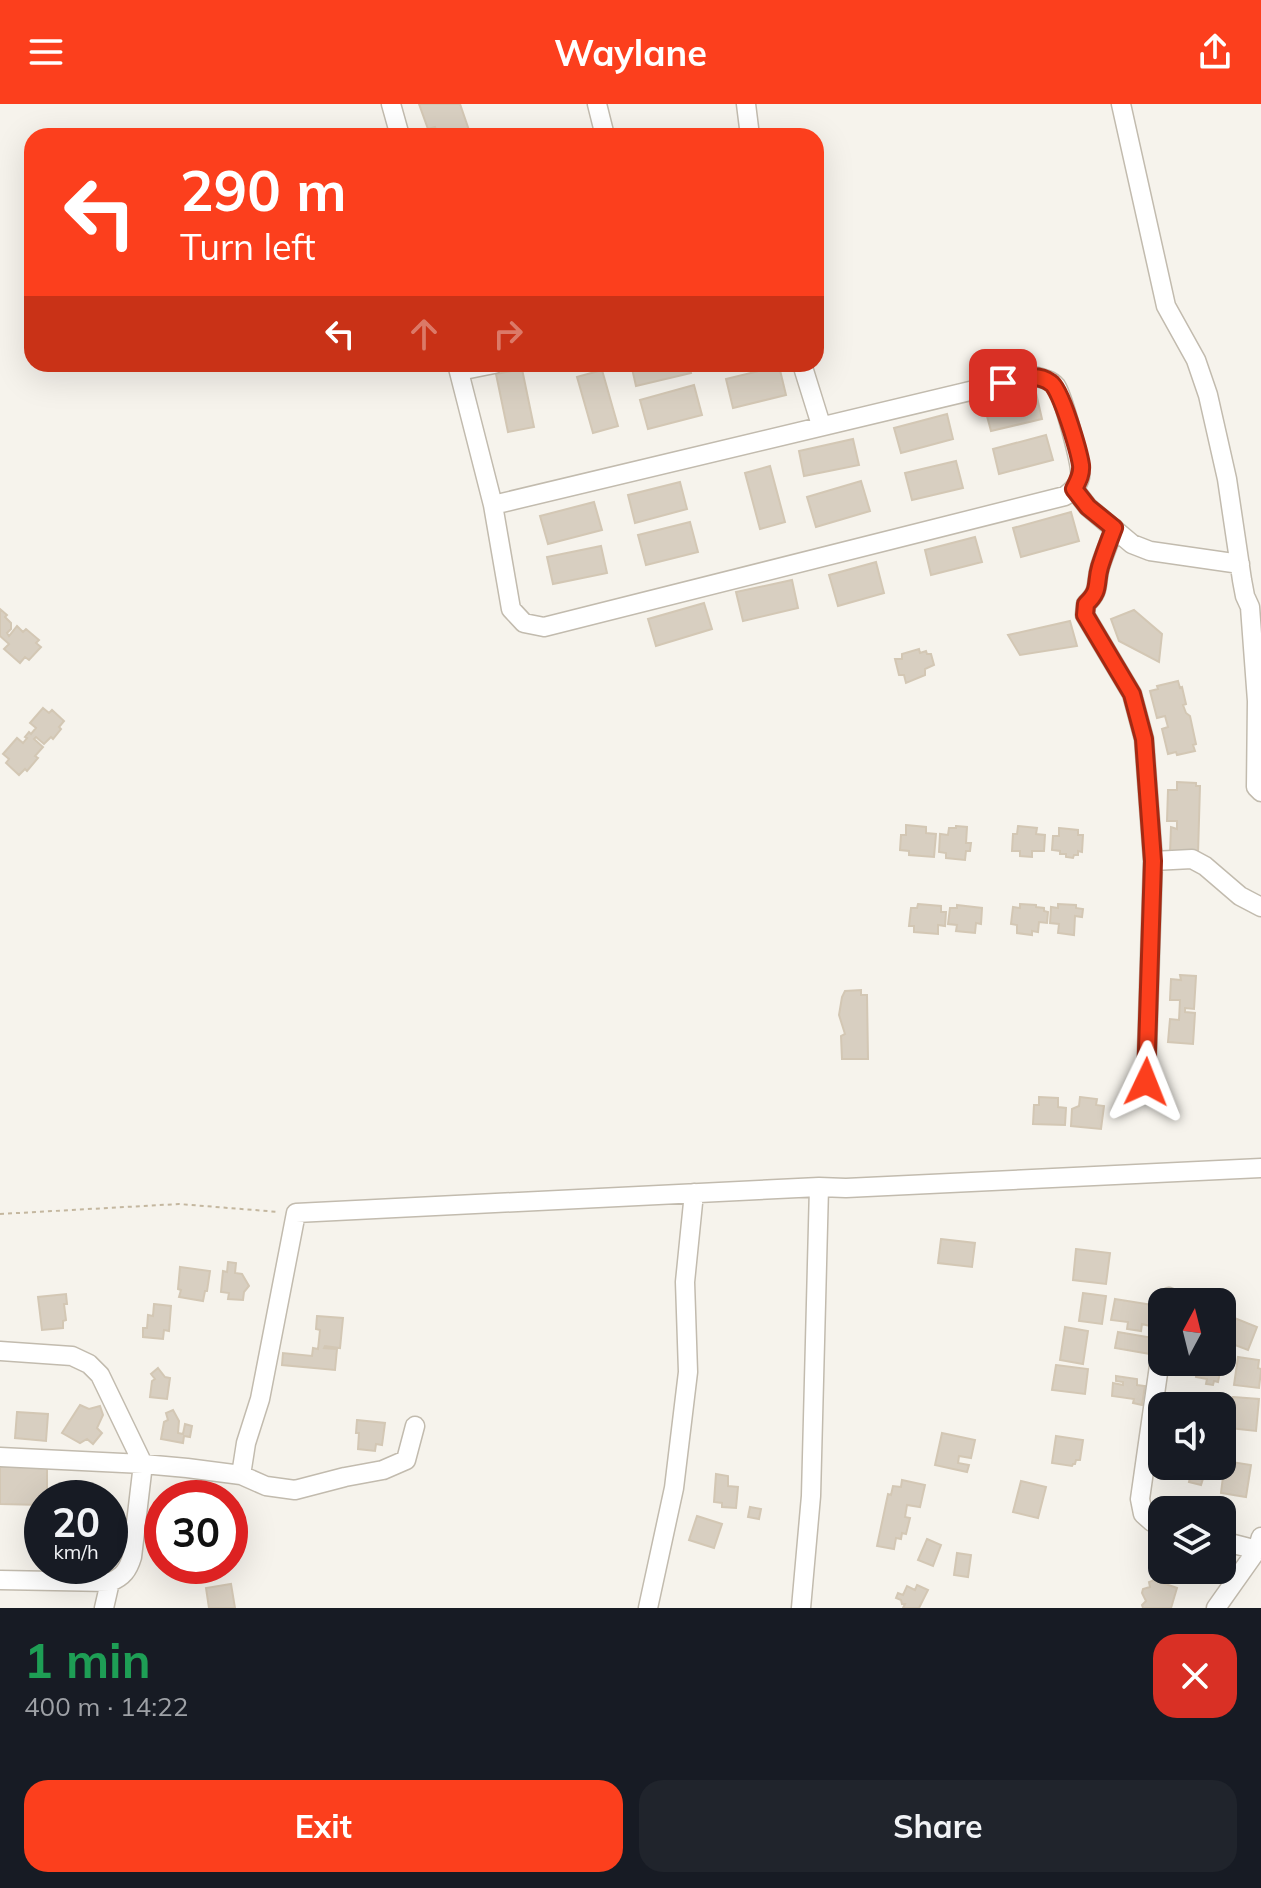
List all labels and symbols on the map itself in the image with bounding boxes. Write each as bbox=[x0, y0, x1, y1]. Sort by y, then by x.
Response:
pin bbox=[969, 349, 1037, 417]
position arrow bbox=[1104, 1040, 1188, 1124]
north arrow bbox=[1148, 1288, 1236, 1376]
speed limit sign: 30 bbox=[144, 1480, 248, 1584]

